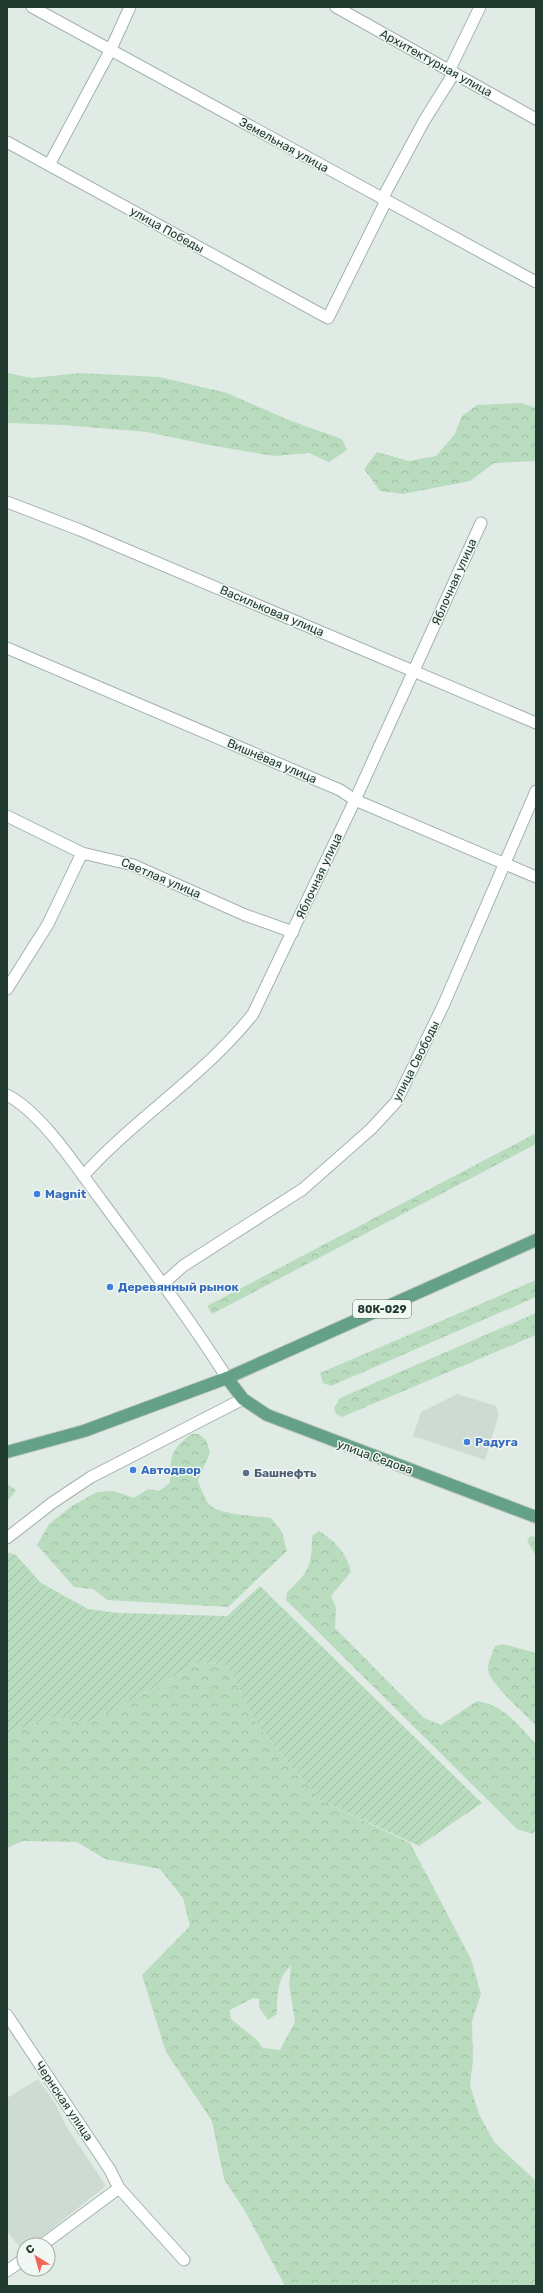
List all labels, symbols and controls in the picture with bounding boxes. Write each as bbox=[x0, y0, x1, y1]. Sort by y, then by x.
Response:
street label: Архитектурная улица bbox=[377, 26, 495, 100]
street label: Земельная улица bbox=[237, 115, 331, 175]
street label: улица Победы bbox=[128, 204, 206, 256]
street label: Яблочная улица bbox=[429, 537, 479, 627]
street label: Васильковая улица bbox=[218, 583, 326, 639]
street label: Вишнёвая улица bbox=[225, 736, 319, 786]
street label: Яблочная улица bbox=[293, 831, 345, 921]
street label: Светлая улица bbox=[119, 855, 203, 901]
street label: улица Свободы bbox=[390, 1018, 442, 1104]
place label: Magnit bbox=[45, 1187, 87, 1201]
marker: Magnit bbox=[32, 1189, 42, 1199]
place label: Деревянный рынок bbox=[118, 1280, 240, 1294]
marker: Деревянный рынок bbox=[105, 1282, 115, 1292]
road number: 80К-029 bbox=[353, 1300, 411, 1318]
place label: Радуга bbox=[475, 1435, 518, 1449]
street label: улица Седова bbox=[335, 1437, 415, 1477]
marker: Радуга bbox=[462, 1437, 472, 1447]
place label: Автодвор bbox=[141, 1463, 201, 1477]
marker: Автодвор bbox=[128, 1465, 138, 1475]
place label: Башнефть bbox=[254, 1466, 317, 1480]
marker: Башнефть bbox=[241, 1468, 251, 1478]
street label: Чернская улица bbox=[32, 2059, 96, 2143]
north arrow bbox=[16, 2237, 56, 2277]
text: С bbox=[23, 2242, 37, 2257]

